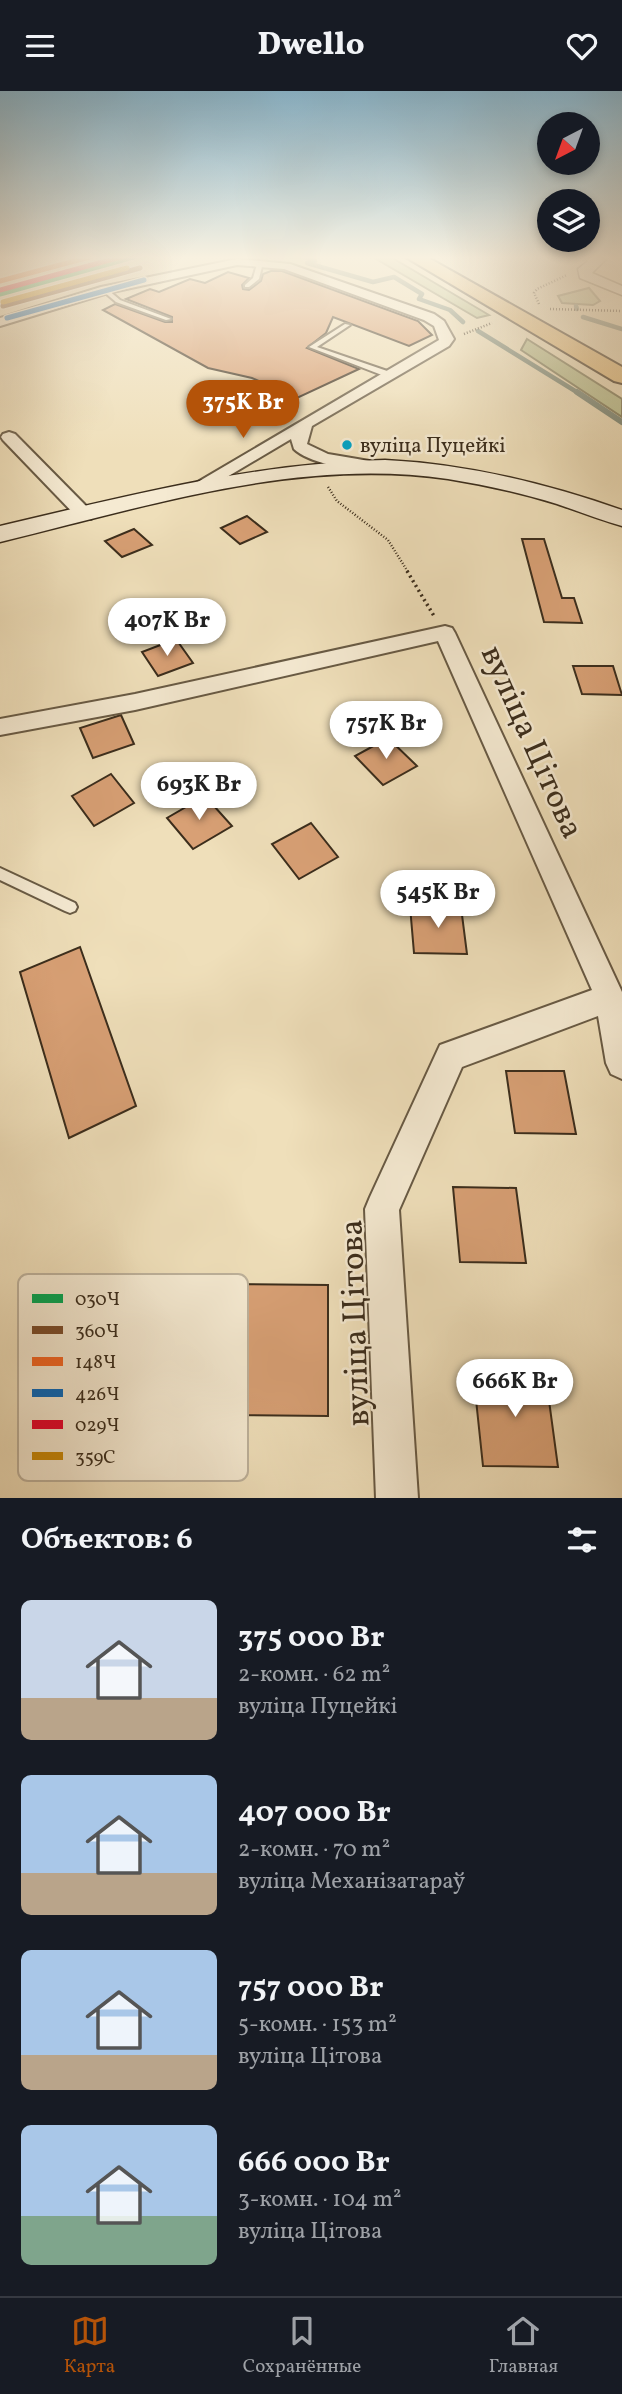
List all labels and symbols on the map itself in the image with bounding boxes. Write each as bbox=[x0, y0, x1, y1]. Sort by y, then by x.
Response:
north arrow bbox=[537, 112, 600, 175]
pin: 375K Br bbox=[178, 381, 308, 440]
place label: вуліца Пуцейкі bbox=[360, 432, 506, 461]
marker: вуліца Пуцейкі bbox=[340, 438, 354, 452]
pin: 407K Br bbox=[102, 599, 232, 658]
street label: вуліца Цітова bbox=[467, 639, 593, 847]
pin: 757K Br bbox=[321, 701, 451, 761]
pin: 693K Br bbox=[134, 763, 264, 822]
pin: 545K Br bbox=[373, 871, 503, 930]
street label: вуліца Цітова bbox=[330, 1219, 384, 1427]
legend bbox=[18, 1274, 248, 1481]
text: 030Ч bbox=[75, 1287, 120, 1313]
text: 360Ч bbox=[75, 1319, 119, 1345]
text: 148Ч bbox=[75, 1350, 116, 1376]
pin: 666K Br bbox=[450, 1359, 580, 1419]
text: 426Ч bbox=[75, 1382, 119, 1408]
text: 029Ч bbox=[75, 1413, 120, 1439]
text: 359С bbox=[75, 1445, 116, 1471]

